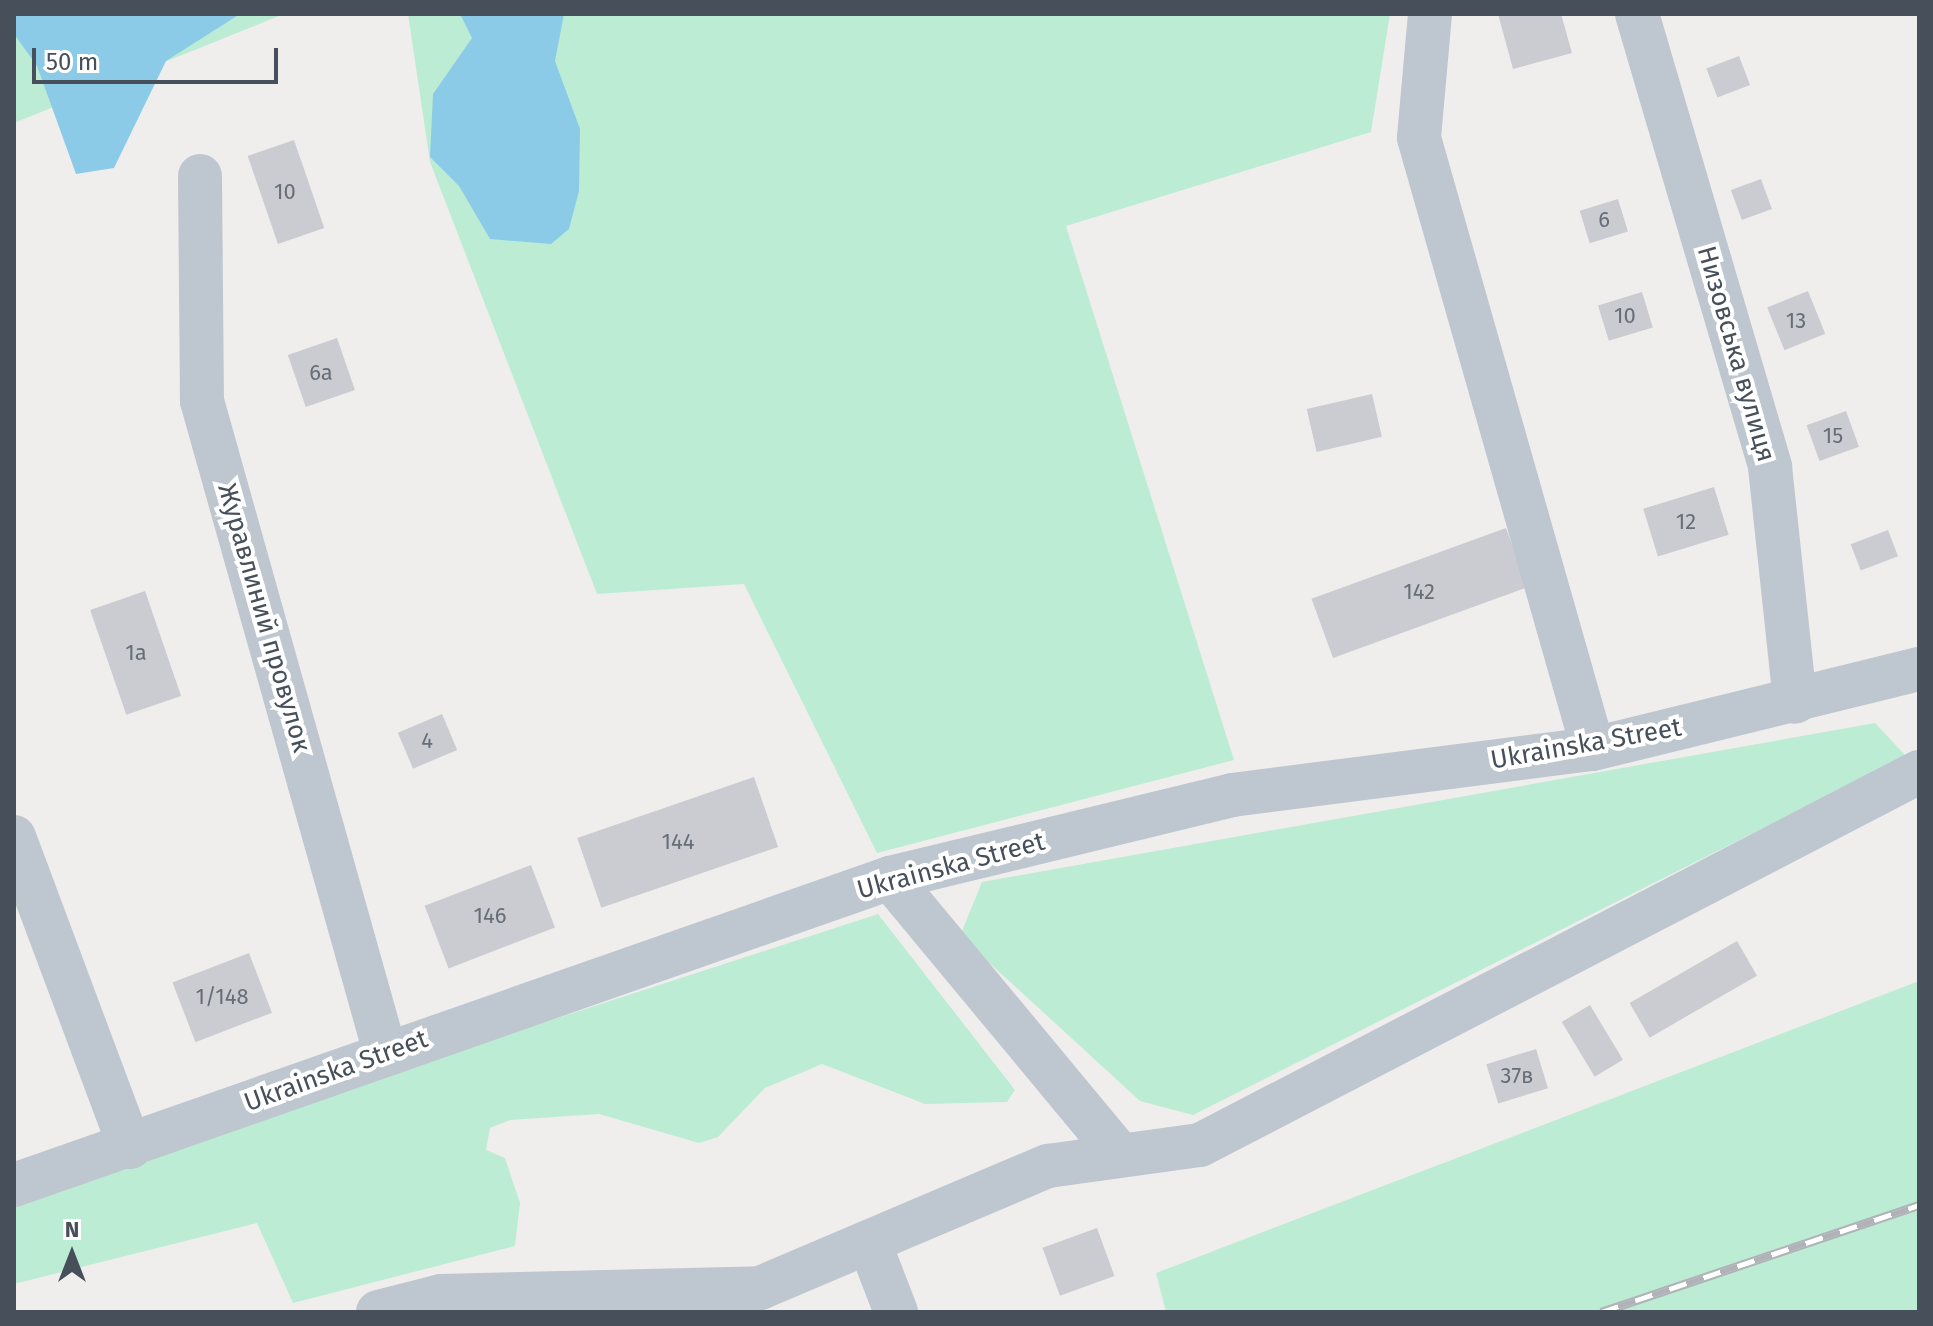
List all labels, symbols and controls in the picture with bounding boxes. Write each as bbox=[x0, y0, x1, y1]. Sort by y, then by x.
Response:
scale bar bbox=[36, 32, 282, 82]
text: 50 m bbox=[46, 48, 98, 76]
house number: 10 bbox=[274, 179, 296, 205]
house number: 6 bbox=[1598, 207, 1610, 233]
street label: Низовська вулиця bbox=[1690, 243, 1782, 465]
house number: 10 bbox=[1614, 303, 1636, 329]
house number: 13 bbox=[1786, 308, 1806, 334]
house number: 6а bbox=[309, 360, 333, 386]
house number: 15 bbox=[1823, 423, 1843, 449]
street label: Журавлиний провулок bbox=[211, 480, 317, 756]
house number: 12 bbox=[1676, 509, 1696, 535]
house number: 142 bbox=[1403, 579, 1435, 605]
house number: 1а bbox=[125, 640, 147, 666]
street label: Ukrainska Street bbox=[1488, 712, 1684, 776]
house number: 4 bbox=[421, 728, 433, 754]
street label: Ukrainska Street bbox=[854, 826, 1048, 906]
house number: 144 bbox=[662, 829, 694, 855]
house number: 146 bbox=[474, 903, 506, 929]
house number: 1/148 bbox=[196, 984, 248, 1010]
street label: Ukrainska Street bbox=[240, 1023, 432, 1119]
house number: 37в bbox=[1501, 1063, 1533, 1089]
north arrow bbox=[32, 1214, 112, 1294]
text: N bbox=[65, 1216, 79, 1243]

